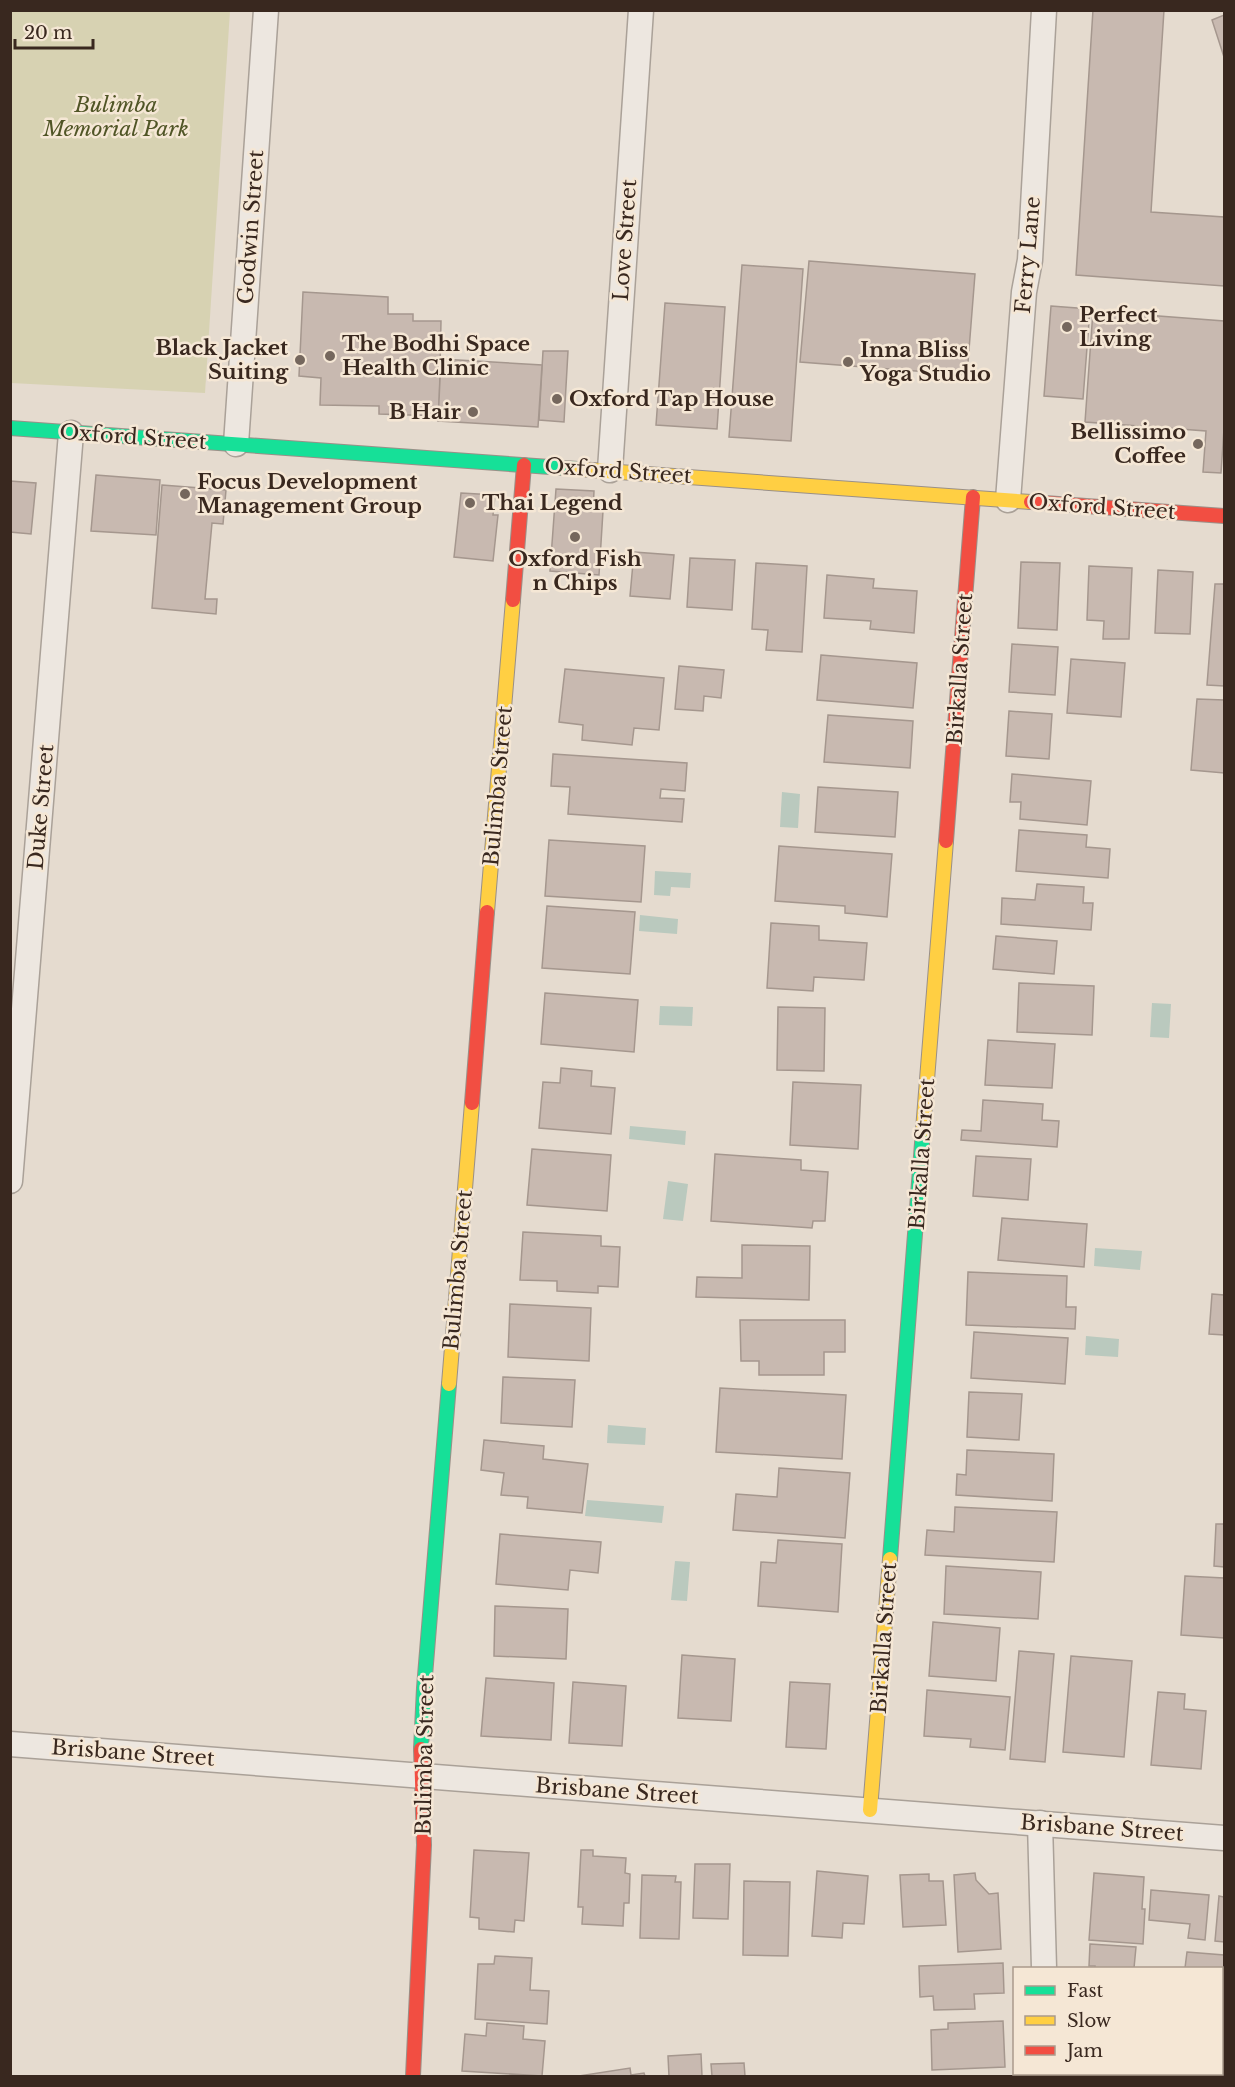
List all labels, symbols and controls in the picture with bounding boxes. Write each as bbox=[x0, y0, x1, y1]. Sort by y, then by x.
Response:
scale bar bbox=[15, 12, 93, 50]
text: 20 m bbox=[24, 22, 72, 44]
park label: Bulimba Memorial Park bbox=[42, 92, 189, 142]
street label: Godwin Street bbox=[233, 149, 269, 305]
street label: Love Street bbox=[608, 178, 642, 302]
street label: Ferry Lane bbox=[1010, 195, 1046, 315]
place label: Perfect Living bbox=[1079, 302, 1157, 352]
marker: Perfect Living bbox=[1060, 320, 1074, 334]
place label: The Bodhi Space Health Clinic bbox=[342, 331, 530, 381]
place label: Black Jacket Suiting bbox=[155, 335, 289, 385]
place label: Inna Bliss Yoga Studio bbox=[859, 337, 991, 387]
marker: The Bodhi Space Health Clinic bbox=[323, 349, 337, 363]
marker: Black Jacket Suiting bbox=[293, 353, 307, 367]
marker: Inna Bliss Yoga Studio bbox=[841, 355, 855, 369]
place label: Oxford Tap House bbox=[569, 386, 774, 412]
marker: Oxford Tap House bbox=[550, 392, 564, 406]
place label: B Hair bbox=[389, 399, 462, 425]
marker: B Hair bbox=[466, 405, 480, 419]
street label: Oxford Street bbox=[59, 419, 208, 455]
place label: Bellissimo Coffee bbox=[1070, 419, 1186, 469]
marker: Bellissimo Coffee bbox=[1191, 437, 1205, 451]
street label: Oxford Street bbox=[544, 453, 693, 489]
place label: Focus Development Management Group bbox=[197, 469, 422, 519]
marker: Focus Development Management Group bbox=[178, 487, 192, 501]
street label: Oxford Street bbox=[1028, 489, 1177, 525]
place label: Thai Legend bbox=[482, 490, 623, 516]
marker: Thai Legend bbox=[463, 496, 477, 510]
marker: Oxford Fish n Chips bbox=[568, 530, 582, 544]
place label: Oxford Fish n Chips bbox=[508, 546, 642, 596]
street label: Birkalla Street bbox=[942, 592, 978, 746]
street label: Bulimba Street bbox=[478, 705, 518, 867]
street label: Duke Street bbox=[23, 743, 59, 871]
street label: Birkalla Street bbox=[904, 1077, 940, 1231]
street label: Bulimba Street bbox=[438, 1189, 478, 1351]
street label: Birkalla Street bbox=[866, 1561, 902, 1715]
street label: Bulimba Street bbox=[411, 1674, 439, 1836]
street label: Brisbane Street bbox=[50, 1734, 216, 1772]
street label: Brisbane Street bbox=[534, 1772, 700, 1810]
street label: Brisbane Street bbox=[1019, 1809, 1185, 1847]
legend bbox=[1013, 1967, 1223, 2075]
text: Fast bbox=[1067, 1980, 1104, 2002]
text: Slow bbox=[1067, 2010, 1112, 2032]
text: Jam bbox=[1065, 2040, 1103, 2062]

